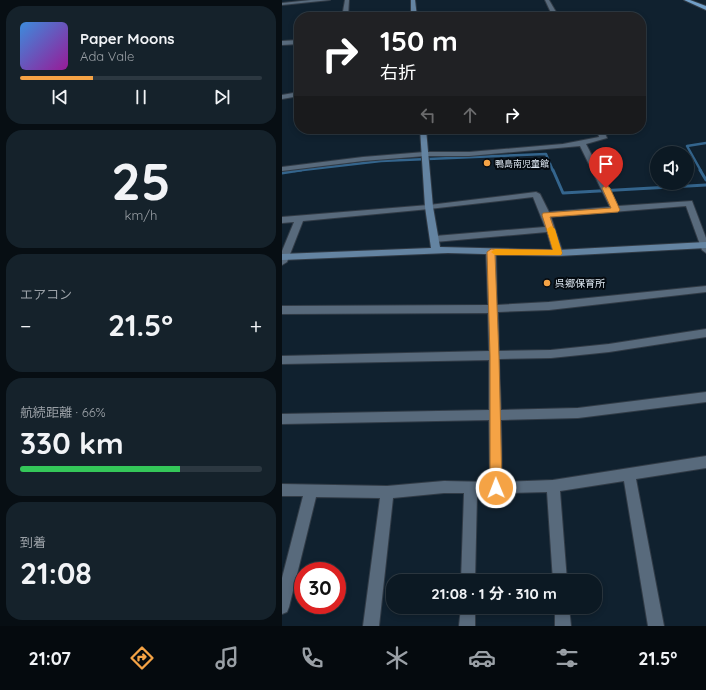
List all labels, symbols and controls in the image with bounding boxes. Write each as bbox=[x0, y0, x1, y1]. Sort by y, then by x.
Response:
text: 150 m bbox=[380, 23, 458, 58]
icon: right bbox=[314, 28, 366, 80]
text: Paper Moons bbox=[80, 29, 175, 48]
text: Ada Vale bbox=[80, 48, 134, 64]
text: 右折 bbox=[380, 61, 416, 84]
icon: previous bbox=[49, 86, 71, 108]
icon: pause bbox=[130, 86, 152, 108]
icon: next bbox=[211, 86, 233, 108]
icon: left bbox=[417, 104, 439, 126]
icon: ahead bbox=[459, 104, 481, 126]
icon: right bbox=[501, 104, 523, 126]
map controls bbox=[650, 146, 694, 190]
button: sound bbox=[650, 146, 694, 190]
pin bbox=[589, 147, 623, 188]
text: 25 bbox=[111, 148, 171, 213]
icon: arrive bbox=[595, 153, 617, 175]
marker: 鴨島南児童館 bbox=[482, 158, 492, 168]
place label: 鴨島南児童館 bbox=[495, 158, 549, 169]
text: km/h bbox=[125, 207, 157, 223]
place label: 呉郷保育所 bbox=[555, 277, 605, 290]
marker: 呉郷保育所 bbox=[542, 278, 552, 288]
text: エアコン bbox=[20, 286, 72, 302]
text: 21.5° bbox=[108, 306, 173, 344]
text: − bbox=[20, 312, 31, 340]
text: + bbox=[250, 312, 262, 340]
text: 航続距離 · 66% bbox=[20, 404, 106, 420]
text: 330 km bbox=[20, 424, 124, 462]
position arrow bbox=[475, 467, 517, 509]
text: 到着 bbox=[20, 534, 46, 550]
text: 21:08 bbox=[20, 554, 92, 592]
speed limit sign: 30 bbox=[294, 562, 346, 614]
text: 21:08 · 1 分 · 310 m bbox=[431, 584, 557, 603]
icon: directions bbox=[128, 644, 156, 672]
icon: music bbox=[213, 644, 241, 672]
icon: phone bbox=[298, 644, 326, 672]
icon: climate bbox=[383, 644, 411, 672]
icon: car bbox=[468, 644, 496, 672]
icon: filters bbox=[553, 644, 581, 672]
text: 21:07 bbox=[29, 647, 71, 670]
text: 21.5° bbox=[638, 647, 677, 670]

